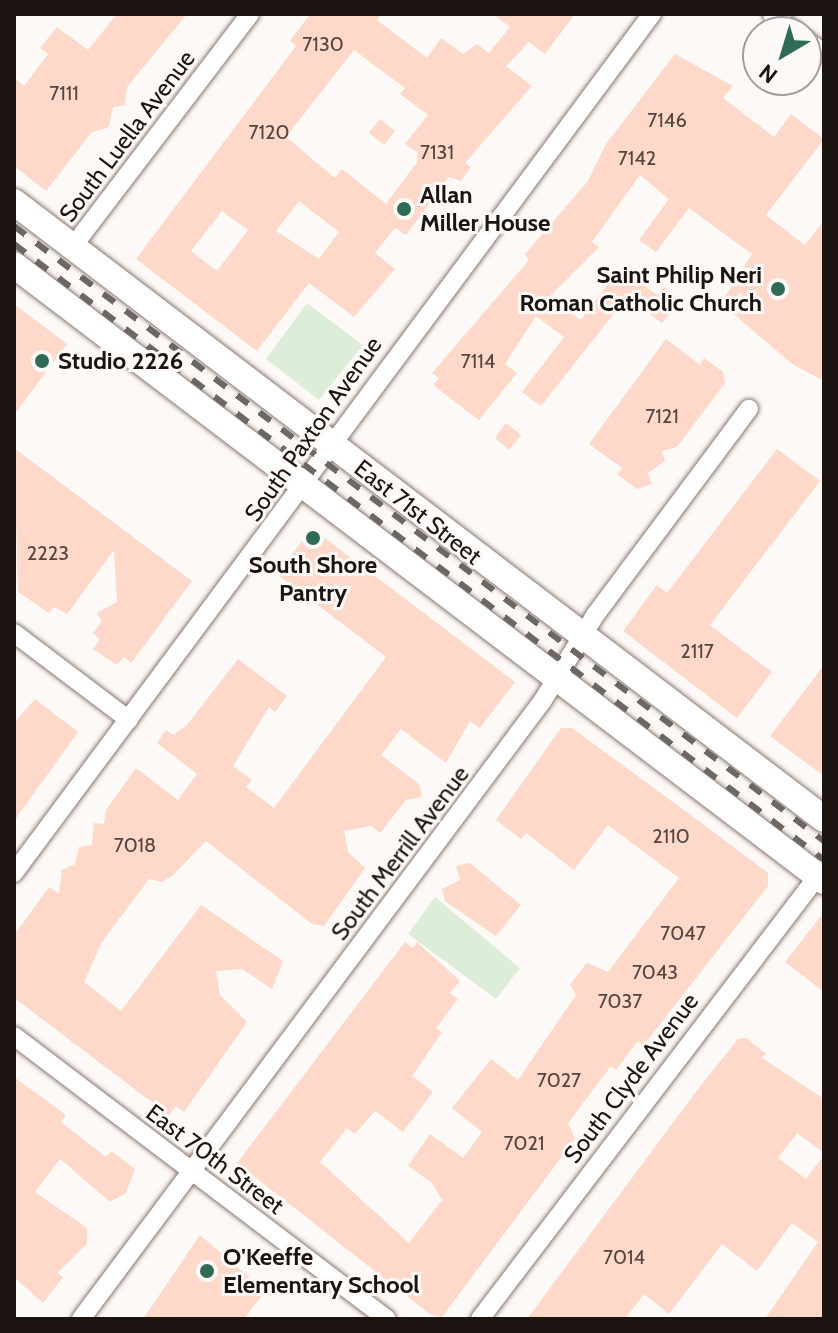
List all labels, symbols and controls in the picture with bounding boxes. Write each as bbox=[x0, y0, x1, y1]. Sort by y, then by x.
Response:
north arrow bbox=[742, 16, 822, 96]
house number: 7130 bbox=[302, 32, 344, 56]
street label: South Luella Avenue bbox=[53, 45, 201, 227]
text: N bbox=[754, 58, 783, 89]
house number: 7111 bbox=[49, 81, 79, 105]
house number: 7146 bbox=[647, 108, 687, 132]
house number: 7120 bbox=[248, 120, 290, 144]
house number: 7131 bbox=[420, 140, 454, 164]
house number: 7142 bbox=[618, 146, 656, 170]
place label: Allan Miller House bbox=[420, 181, 550, 237]
marker: Allan Miller House bbox=[395, 200, 413, 218]
place label: Saint Philip Neri Roman Catholic Church bbox=[520, 261, 762, 317]
marker: Saint Philip Neri Roman Catholic Church bbox=[769, 280, 787, 298]
street label: South Paxton Avenue bbox=[238, 331, 388, 527]
place label: Studio 2226 bbox=[58, 347, 183, 375]
house number: 7114 bbox=[461, 349, 495, 373]
marker: Studio 2226 bbox=[33, 352, 51, 370]
house number: 7121 bbox=[645, 404, 679, 428]
street label: East 71st Street bbox=[349, 453, 487, 571]
marker: South Shore Pantry bbox=[304, 529, 322, 547]
house number: 2223 bbox=[27, 541, 69, 565]
place label: South Shore Pantry bbox=[249, 551, 377, 607]
house number: 2117 bbox=[680, 639, 714, 663]
street label: South Merrill Avenue bbox=[325, 760, 475, 946]
house number: 2110 bbox=[652, 824, 690, 848]
house number: 7018 bbox=[114, 833, 156, 857]
house number: 7047 bbox=[660, 921, 706, 945]
house number: 7043 bbox=[632, 960, 678, 984]
street label: South Clyde Avenue bbox=[558, 987, 704, 1169]
house number: 7037 bbox=[598, 989, 642, 1013]
house number: 7027 bbox=[537, 1068, 581, 1092]
street label: East 70th Street bbox=[140, 1098, 290, 1220]
house number: 7021 bbox=[504, 1131, 544, 1155]
place label: O'Keeffe Elementary School bbox=[223, 1243, 420, 1299]
house number: 7014 bbox=[603, 1245, 645, 1269]
marker: O'Keeffe Elementary School bbox=[198, 1262, 216, 1280]

